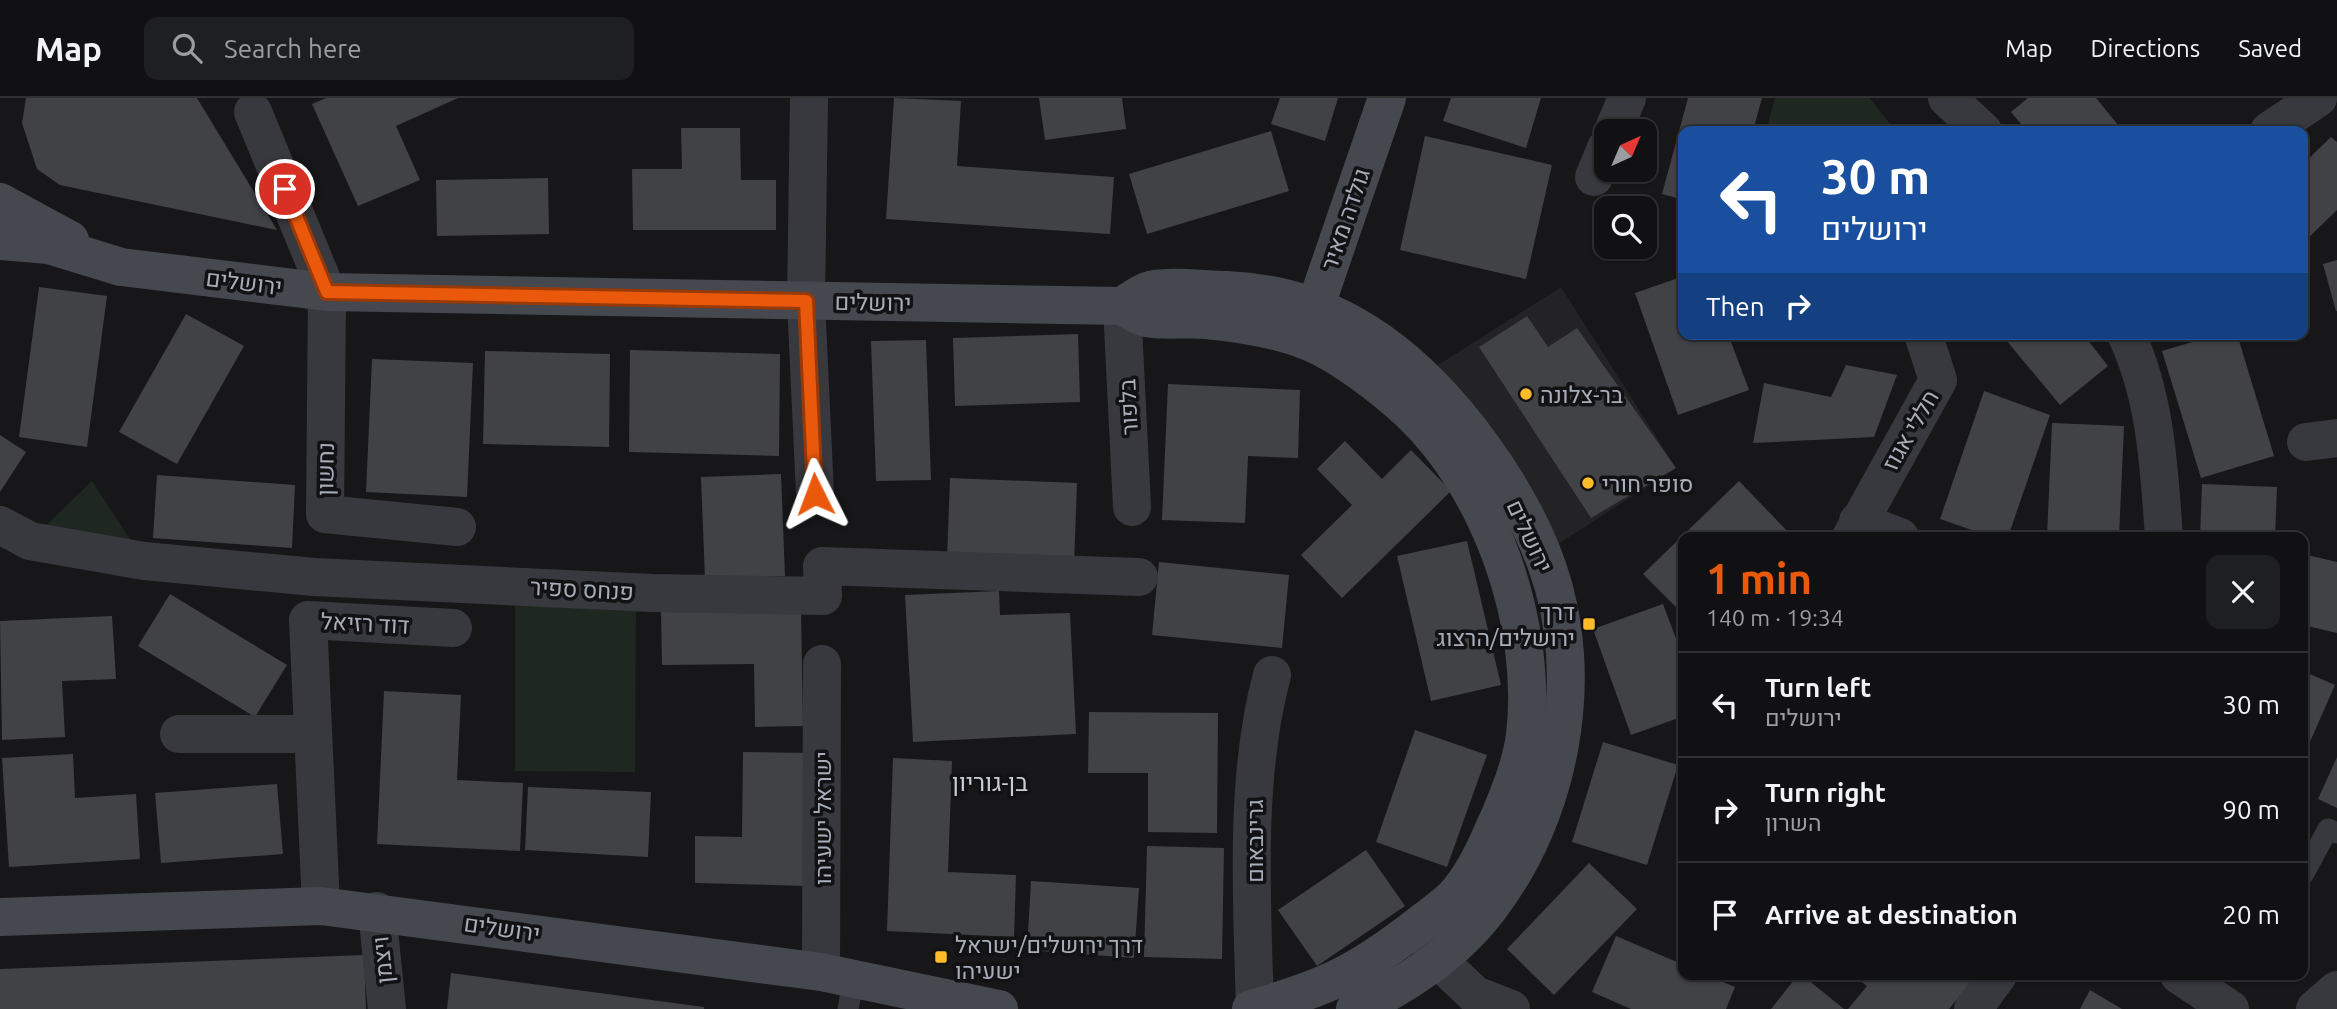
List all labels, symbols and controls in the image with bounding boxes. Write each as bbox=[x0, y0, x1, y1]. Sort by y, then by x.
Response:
search box bbox=[144, 17, 634, 80]
icon: search bbox=[168, 29, 206, 67]
text: Map bbox=[35, 30, 102, 67]
text: Search here bbox=[224, 34, 362, 63]
text: Map bbox=[2005, 35, 2052, 62]
text: Directions bbox=[2090, 35, 2200, 62]
text: Saved bbox=[2238, 35, 2302, 62]
north arrow bbox=[1594, 119, 1657, 182]
map controls bbox=[1594, 119, 1657, 259]
text: 30 m bbox=[1821, 148, 1930, 203]
icon: left bbox=[1706, 154, 1797, 245]
pin bbox=[255, 159, 315, 219]
street label: גולדה מאיר bbox=[1316, 165, 1374, 273]
icon: arrive bbox=[266, 170, 304, 208]
button: search bbox=[1594, 196, 1657, 259]
text: ירושלים bbox=[1821, 210, 1928, 246]
street label: ירושלים bbox=[204, 265, 284, 299]
icon: right bbox=[1779, 287, 1817, 325]
street label: ירושלים bbox=[834, 289, 912, 315]
text: Then bbox=[1706, 292, 1765, 321]
street label: בלפור bbox=[1114, 378, 1142, 436]
place label: בר-צלונה bbox=[1540, 382, 1623, 407]
street label: חללי אגוז bbox=[1877, 385, 1943, 475]
marker: בר-צלונה bbox=[1518, 386, 1534, 402]
street label: נחשון bbox=[312, 442, 339, 496]
position arrow bbox=[778, 457, 852, 531]
place label: סופר חורי bbox=[1602, 471, 1693, 496]
marker: סופר חורי bbox=[1580, 475, 1596, 491]
street label: ירושלים bbox=[1502, 496, 1558, 576]
text: 1 min bbox=[1706, 555, 1812, 602]
button: close bbox=[2206, 555, 2280, 629]
street label: פנחס ספיר bbox=[529, 574, 635, 604]
place label: דרך ירושלים/הרצוג bbox=[1437, 599, 1575, 650]
text: 140 m · 19:34 bbox=[1706, 605, 1844, 630]
street label: דוד רזיאל bbox=[320, 608, 410, 638]
marker: דרך ירושלים/הרצוג bbox=[1581, 616, 1597, 632]
text: Turn left bbox=[1765, 673, 1871, 702]
icon: left bbox=[1706, 686, 1744, 724]
text: 30 m bbox=[2222, 690, 2280, 719]
text: ירושלים bbox=[1765, 705, 1842, 730]
street label: ישראל ישעיהו bbox=[810, 751, 835, 885]
district label: בן-גוריון bbox=[952, 769, 1028, 796]
text: Turn right bbox=[1765, 778, 1886, 807]
icon: right bbox=[1706, 791, 1744, 829]
text: 90 m bbox=[2222, 795, 2280, 824]
street label: גרינבאום bbox=[1242, 799, 1267, 883]
text: השרון bbox=[1765, 810, 1821, 835]
icon: arrive bbox=[1706, 896, 1744, 934]
text: Arrive at destination bbox=[1765, 900, 2018, 929]
text: 20 m bbox=[2222, 900, 2280, 929]
street label: ירושלים bbox=[462, 910, 542, 946]
place label: דרך ירושלים/ישראל ישעיהו bbox=[955, 932, 1143, 983]
street label: ויצמן bbox=[367, 935, 398, 985]
marker: דרך ירושלים/ישראל ישעיהו bbox=[933, 949, 949, 965]

